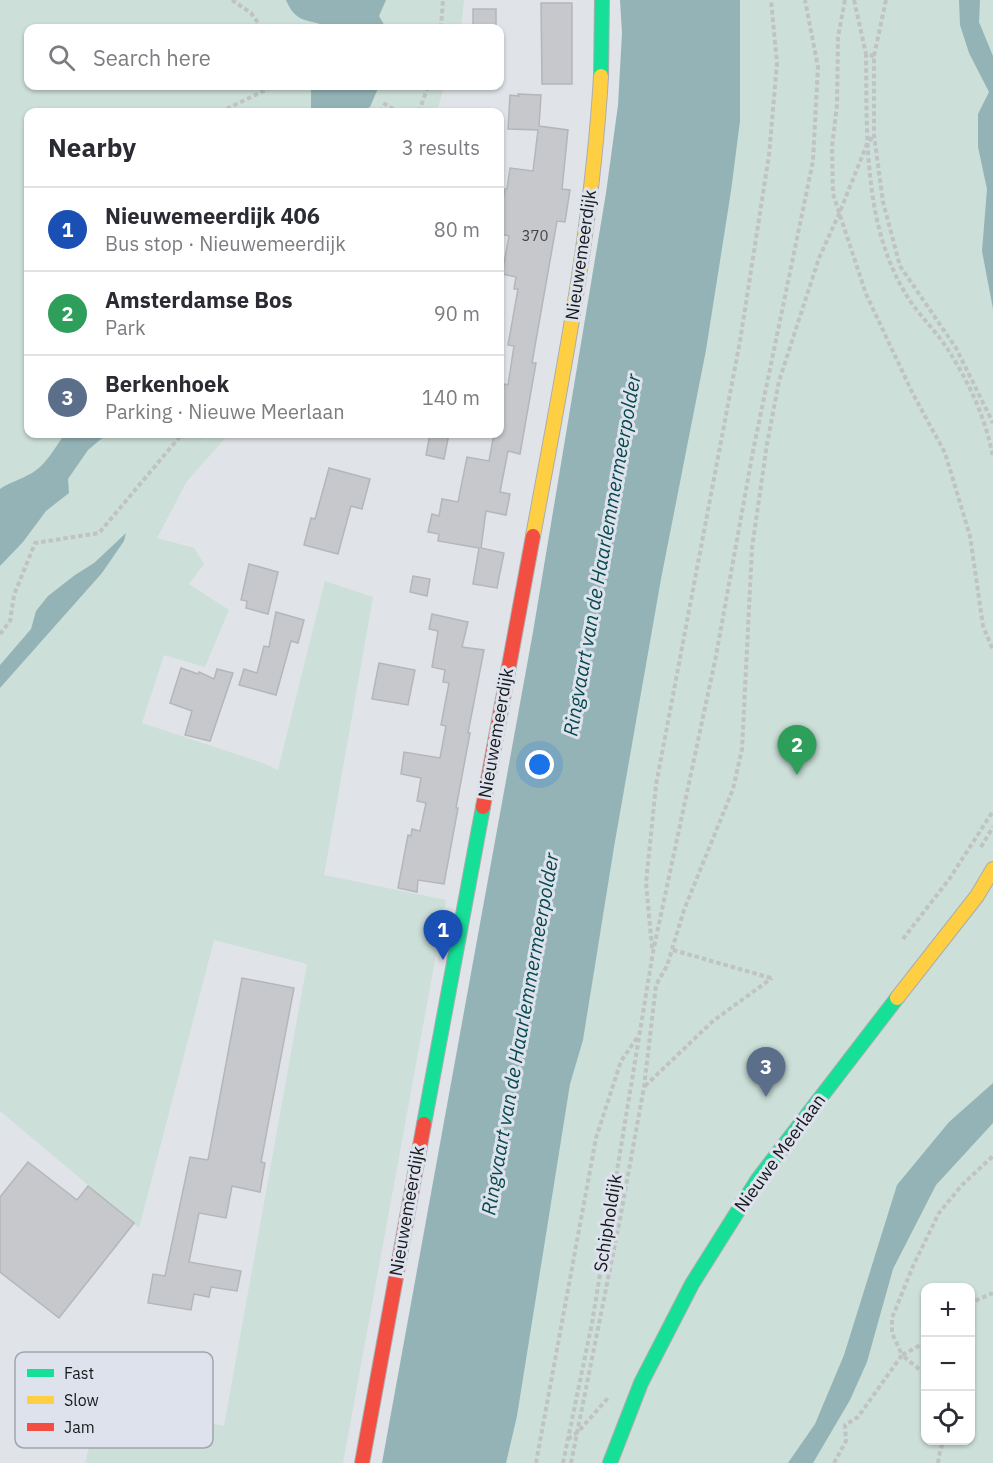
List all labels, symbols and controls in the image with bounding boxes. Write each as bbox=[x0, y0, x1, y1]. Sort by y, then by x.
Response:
search box bbox=[24, 24, 504, 90]
icon: search bbox=[45, 41, 78, 74]
text: Search here bbox=[93, 43, 211, 72]
text: Nearby bbox=[48, 130, 136, 164]
text: 3 results bbox=[402, 134, 480, 161]
street label: Nieuwemeerdijk bbox=[560, 188, 601, 322]
text: Nieuwemeerdijk 406 bbox=[105, 201, 320, 230]
text: 1 bbox=[62, 216, 74, 243]
text: 80 m bbox=[434, 216, 480, 243]
house number: 370 bbox=[521, 226, 549, 245]
text: Bus stop · Nieuwemeerdijk bbox=[105, 230, 346, 257]
text: Amsterdamse Bos bbox=[105, 285, 293, 314]
text: 2 bbox=[62, 300, 74, 327]
text: 90 m bbox=[434, 300, 480, 327]
text: Park bbox=[105, 314, 145, 341]
text: Berkenhoek bbox=[105, 369, 229, 398]
water label: Ringvaart van de Haarlemmermeerpolder bbox=[556, 371, 647, 738]
text: 3 bbox=[62, 384, 74, 411]
text: 140 m bbox=[422, 384, 480, 411]
text: Parking · Nieuwe Meerlaan bbox=[105, 398, 345, 425]
street label: Nieuwemeerdijk bbox=[473, 665, 518, 800]
pin: 2 bbox=[778, 726, 816, 775]
your location bbox=[525, 750, 554, 779]
water label: Ringvaart van de Haarlemmermeerpolder bbox=[474, 850, 565, 1217]
pin: 1 bbox=[424, 910, 462, 960]
pin: 3 bbox=[746, 1048, 786, 1097]
street label: Nieuwe Meerlaan bbox=[729, 1089, 830, 1216]
street label: Nieuwemeerdijk bbox=[384, 1143, 429, 1278]
street label: Schipholdijk bbox=[588, 1172, 627, 1274]
map controls bbox=[921, 1283, 975, 1445]
button: + bbox=[921, 1283, 975, 1337]
button: − bbox=[921, 1337, 975, 1391]
legend bbox=[15, 1352, 213, 1448]
text: Fast bbox=[64, 1363, 94, 1383]
text: Slow bbox=[64, 1390, 99, 1410]
button: locate bbox=[921, 1391, 975, 1445]
text: Jam bbox=[64, 1417, 95, 1437]

